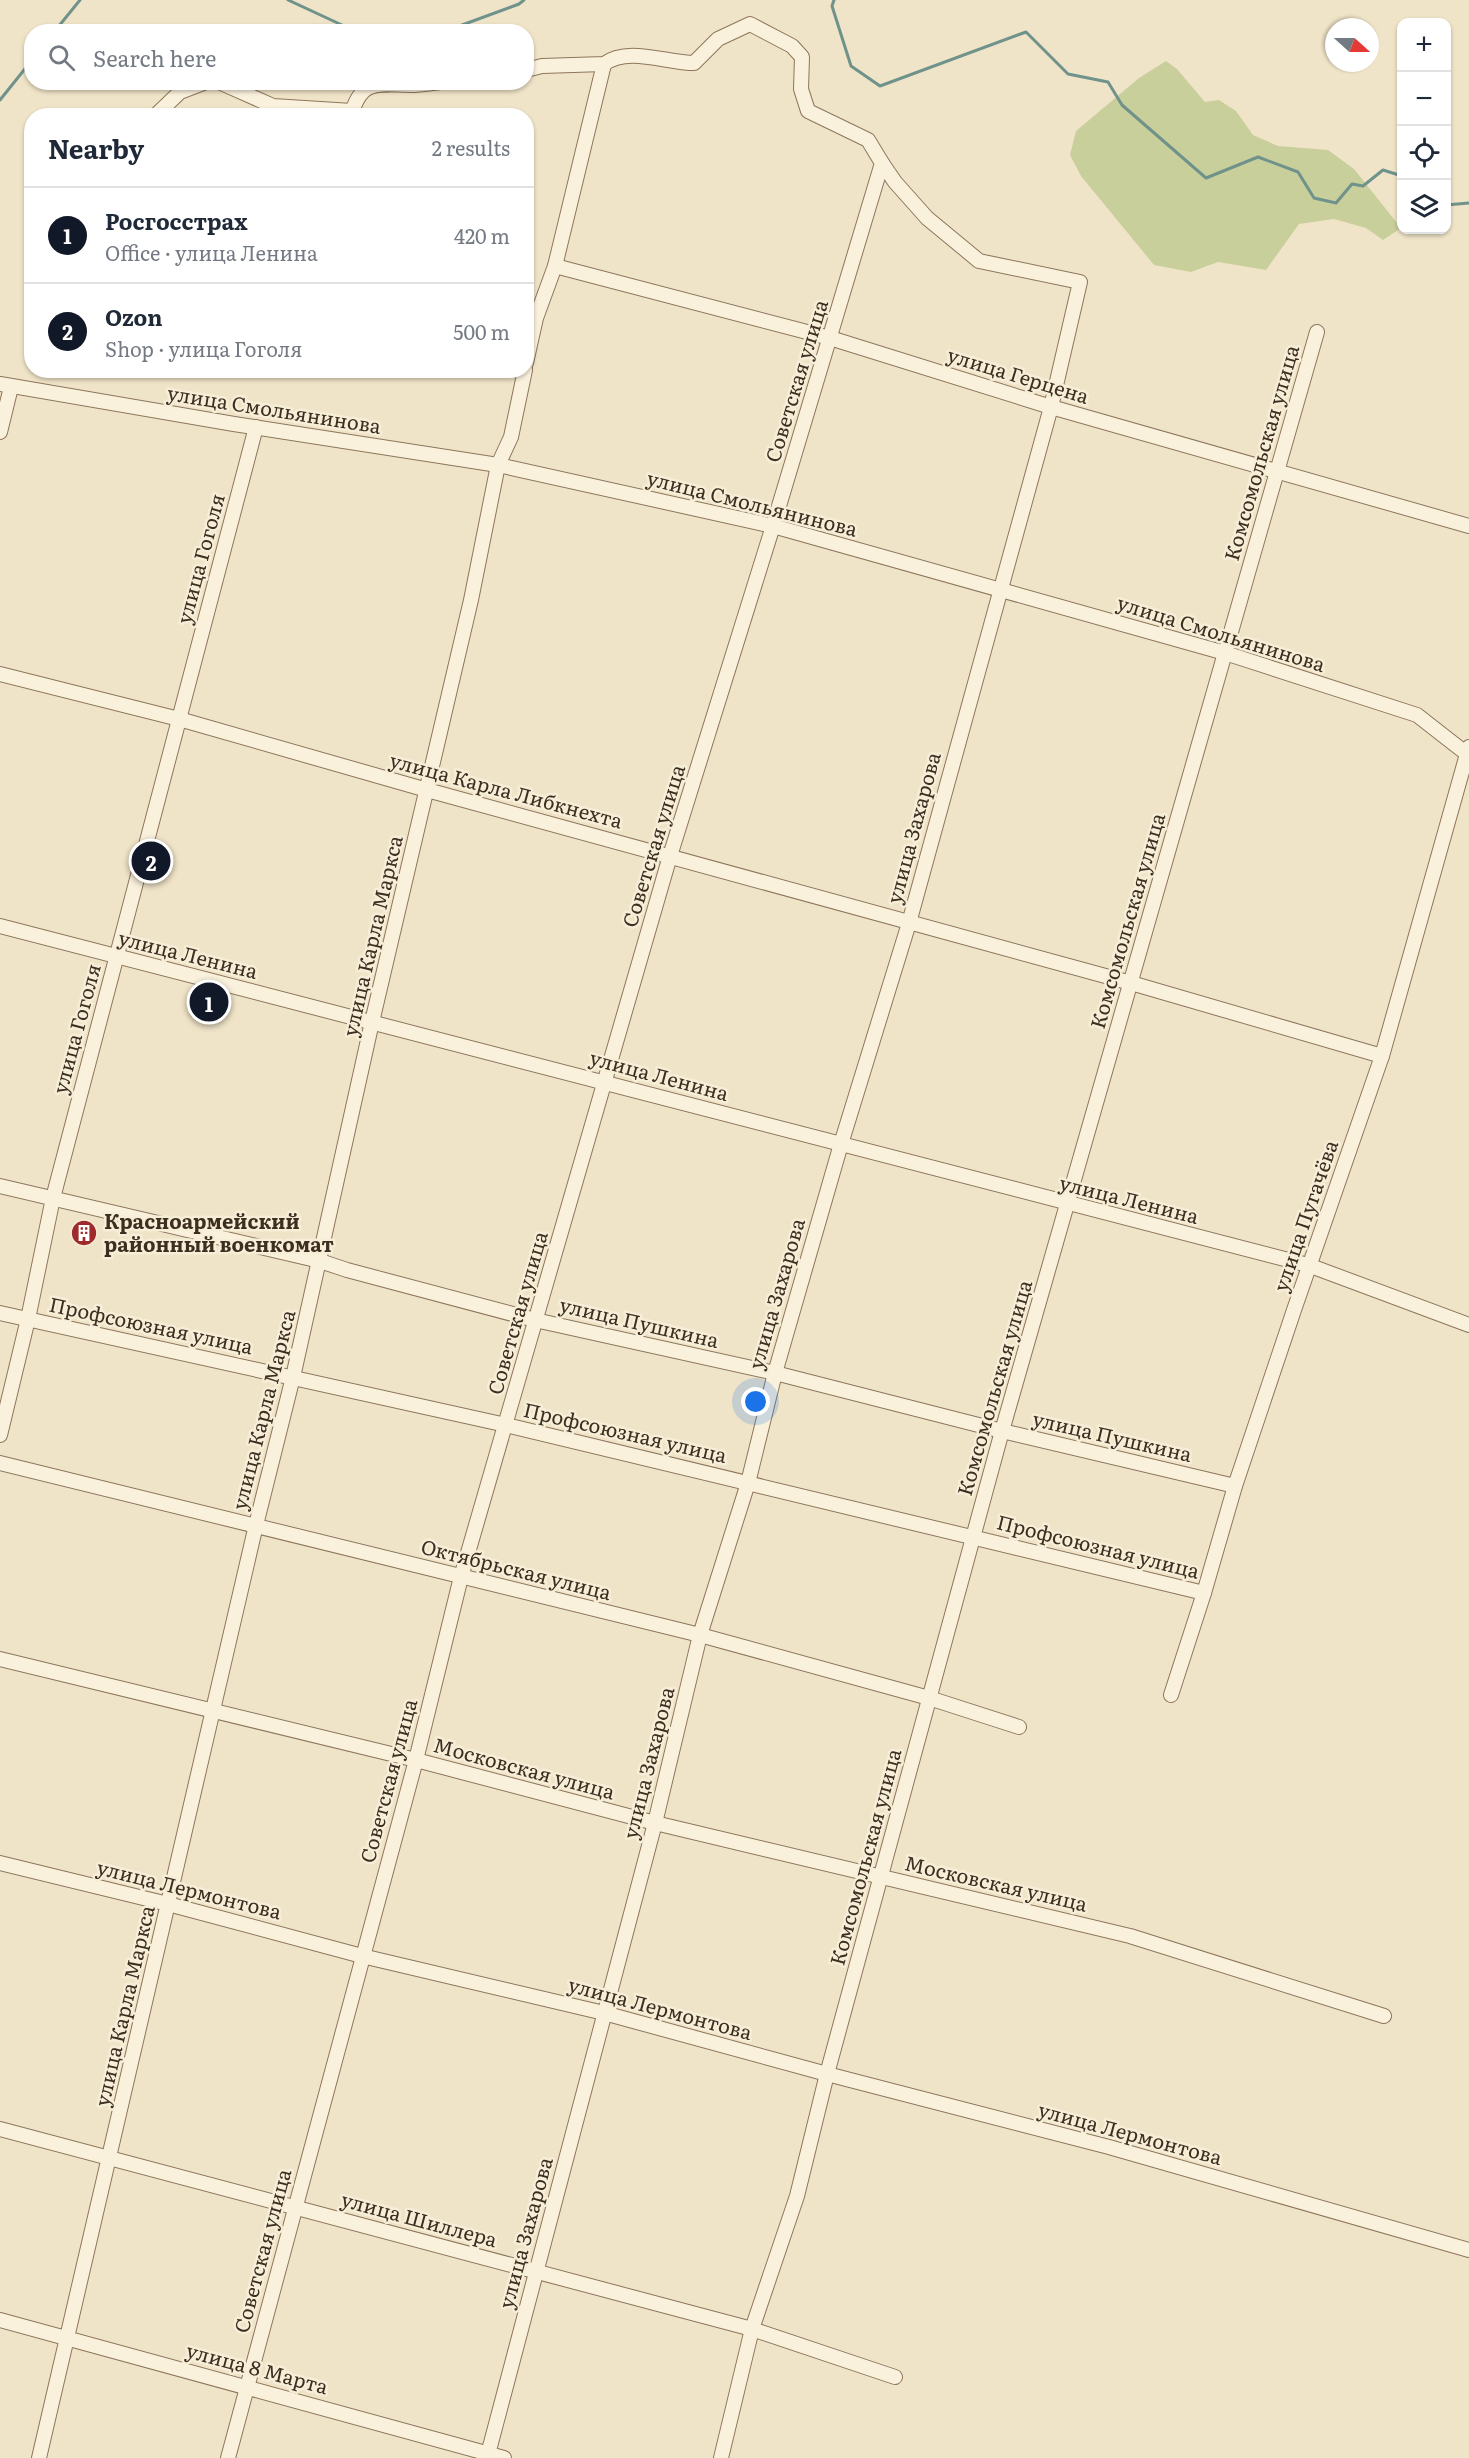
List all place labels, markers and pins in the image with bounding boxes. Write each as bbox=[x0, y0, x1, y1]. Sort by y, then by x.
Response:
pin: 2 bbox=[132, 838, 170, 884]
pin: 1 bbox=[190, 980, 228, 1024]
place label: Красноармейский районный военкомат bbox=[104, 1205, 334, 1258]
building icon: Красноармейский районный военкомат bbox=[69, 1218, 99, 1248]

